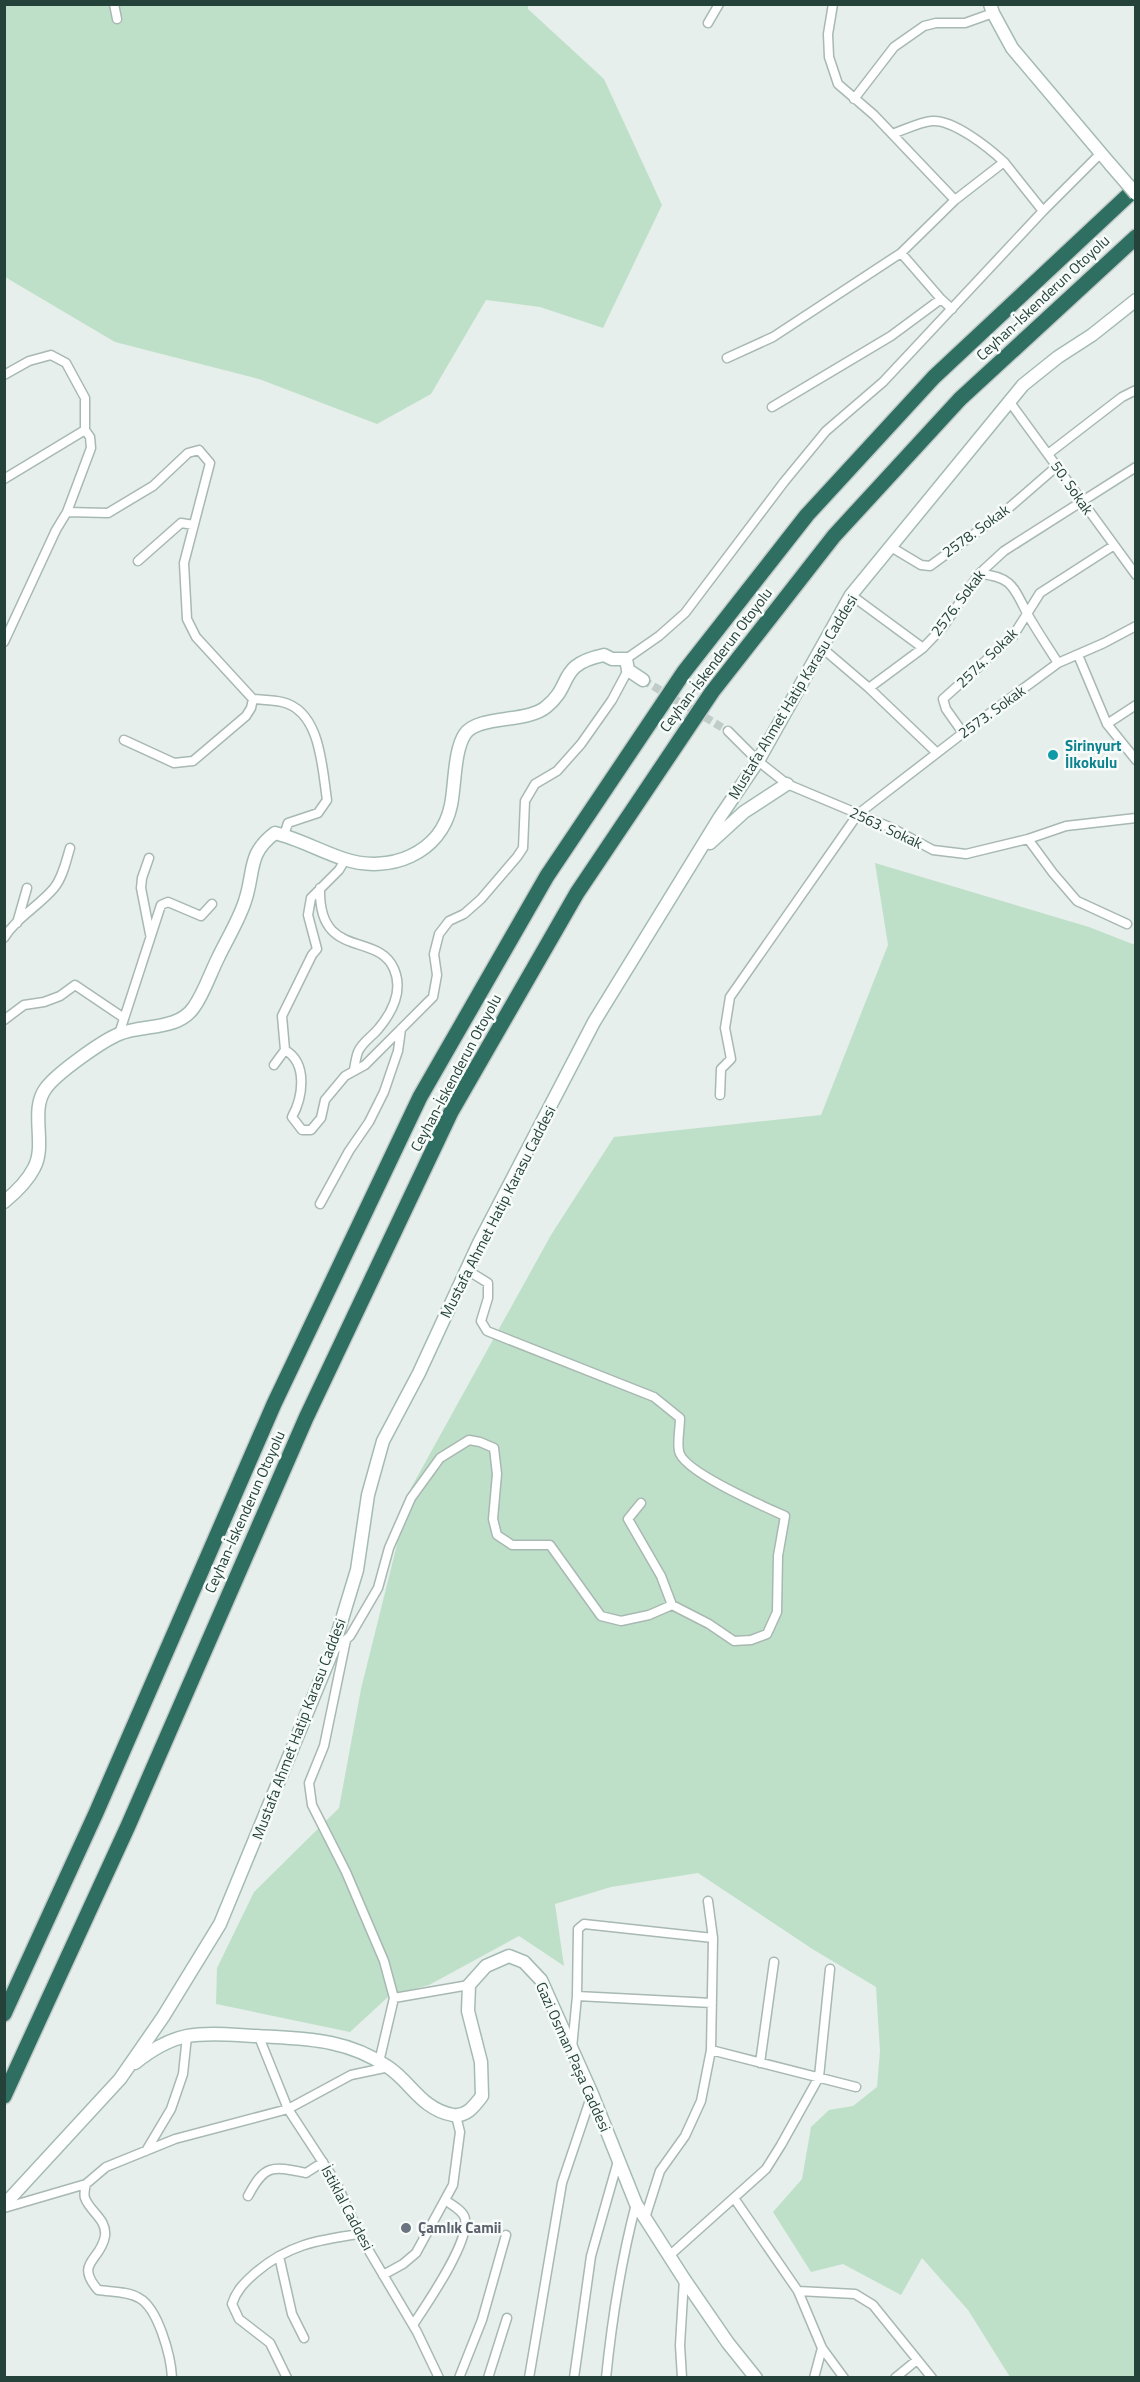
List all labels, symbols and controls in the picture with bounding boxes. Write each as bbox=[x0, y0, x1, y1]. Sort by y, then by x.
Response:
street label: Ceyhan-İskenderun Otoyolu bbox=[971, 229, 1115, 366]
street label: 50. Sokak bbox=[1045, 456, 1099, 519]
street label: 2578. Sokak bbox=[937, 498, 1014, 563]
street label: 2576. Sokak bbox=[925, 565, 990, 641]
street label: Ceyhan-İskenderun Otoyolu bbox=[654, 583, 778, 737]
street label: Mustafa Ahmet Hatip Karasu Caddesi bbox=[722, 590, 863, 804]
street label: 2574. Sokak bbox=[951, 622, 1023, 693]
street label: 2573. Sokak bbox=[953, 679, 1030, 744]
place label: Şirinyurt İlkokulu bbox=[1065, 734, 1122, 774]
marker: Şirinyurt İlkokulu bbox=[1046, 748, 1060, 762]
street label: 2563. Sokak bbox=[846, 801, 926, 854]
street label: Ceyhan-İskenderun Otoyolu bbox=[404, 990, 507, 1156]
street label: Mustafa Ahmet Hatip Karasu Caddesi bbox=[434, 1102, 561, 1322]
street label: Ceyhan-İskenderun Otoyolu bbox=[198, 1427, 291, 1597]
street label: Mustafa Ahmet Hatip Karasu Caddesi bbox=[246, 1615, 351, 1843]
street label: Gazi Osman Paşa Caddesi bbox=[530, 1978, 617, 2135]
street label: İstiklal Caddesi bbox=[315, 2161, 380, 2254]
place label: Çamlık Camii bbox=[418, 2216, 501, 2239]
marker: Çamlık Camii bbox=[399, 2221, 413, 2235]

